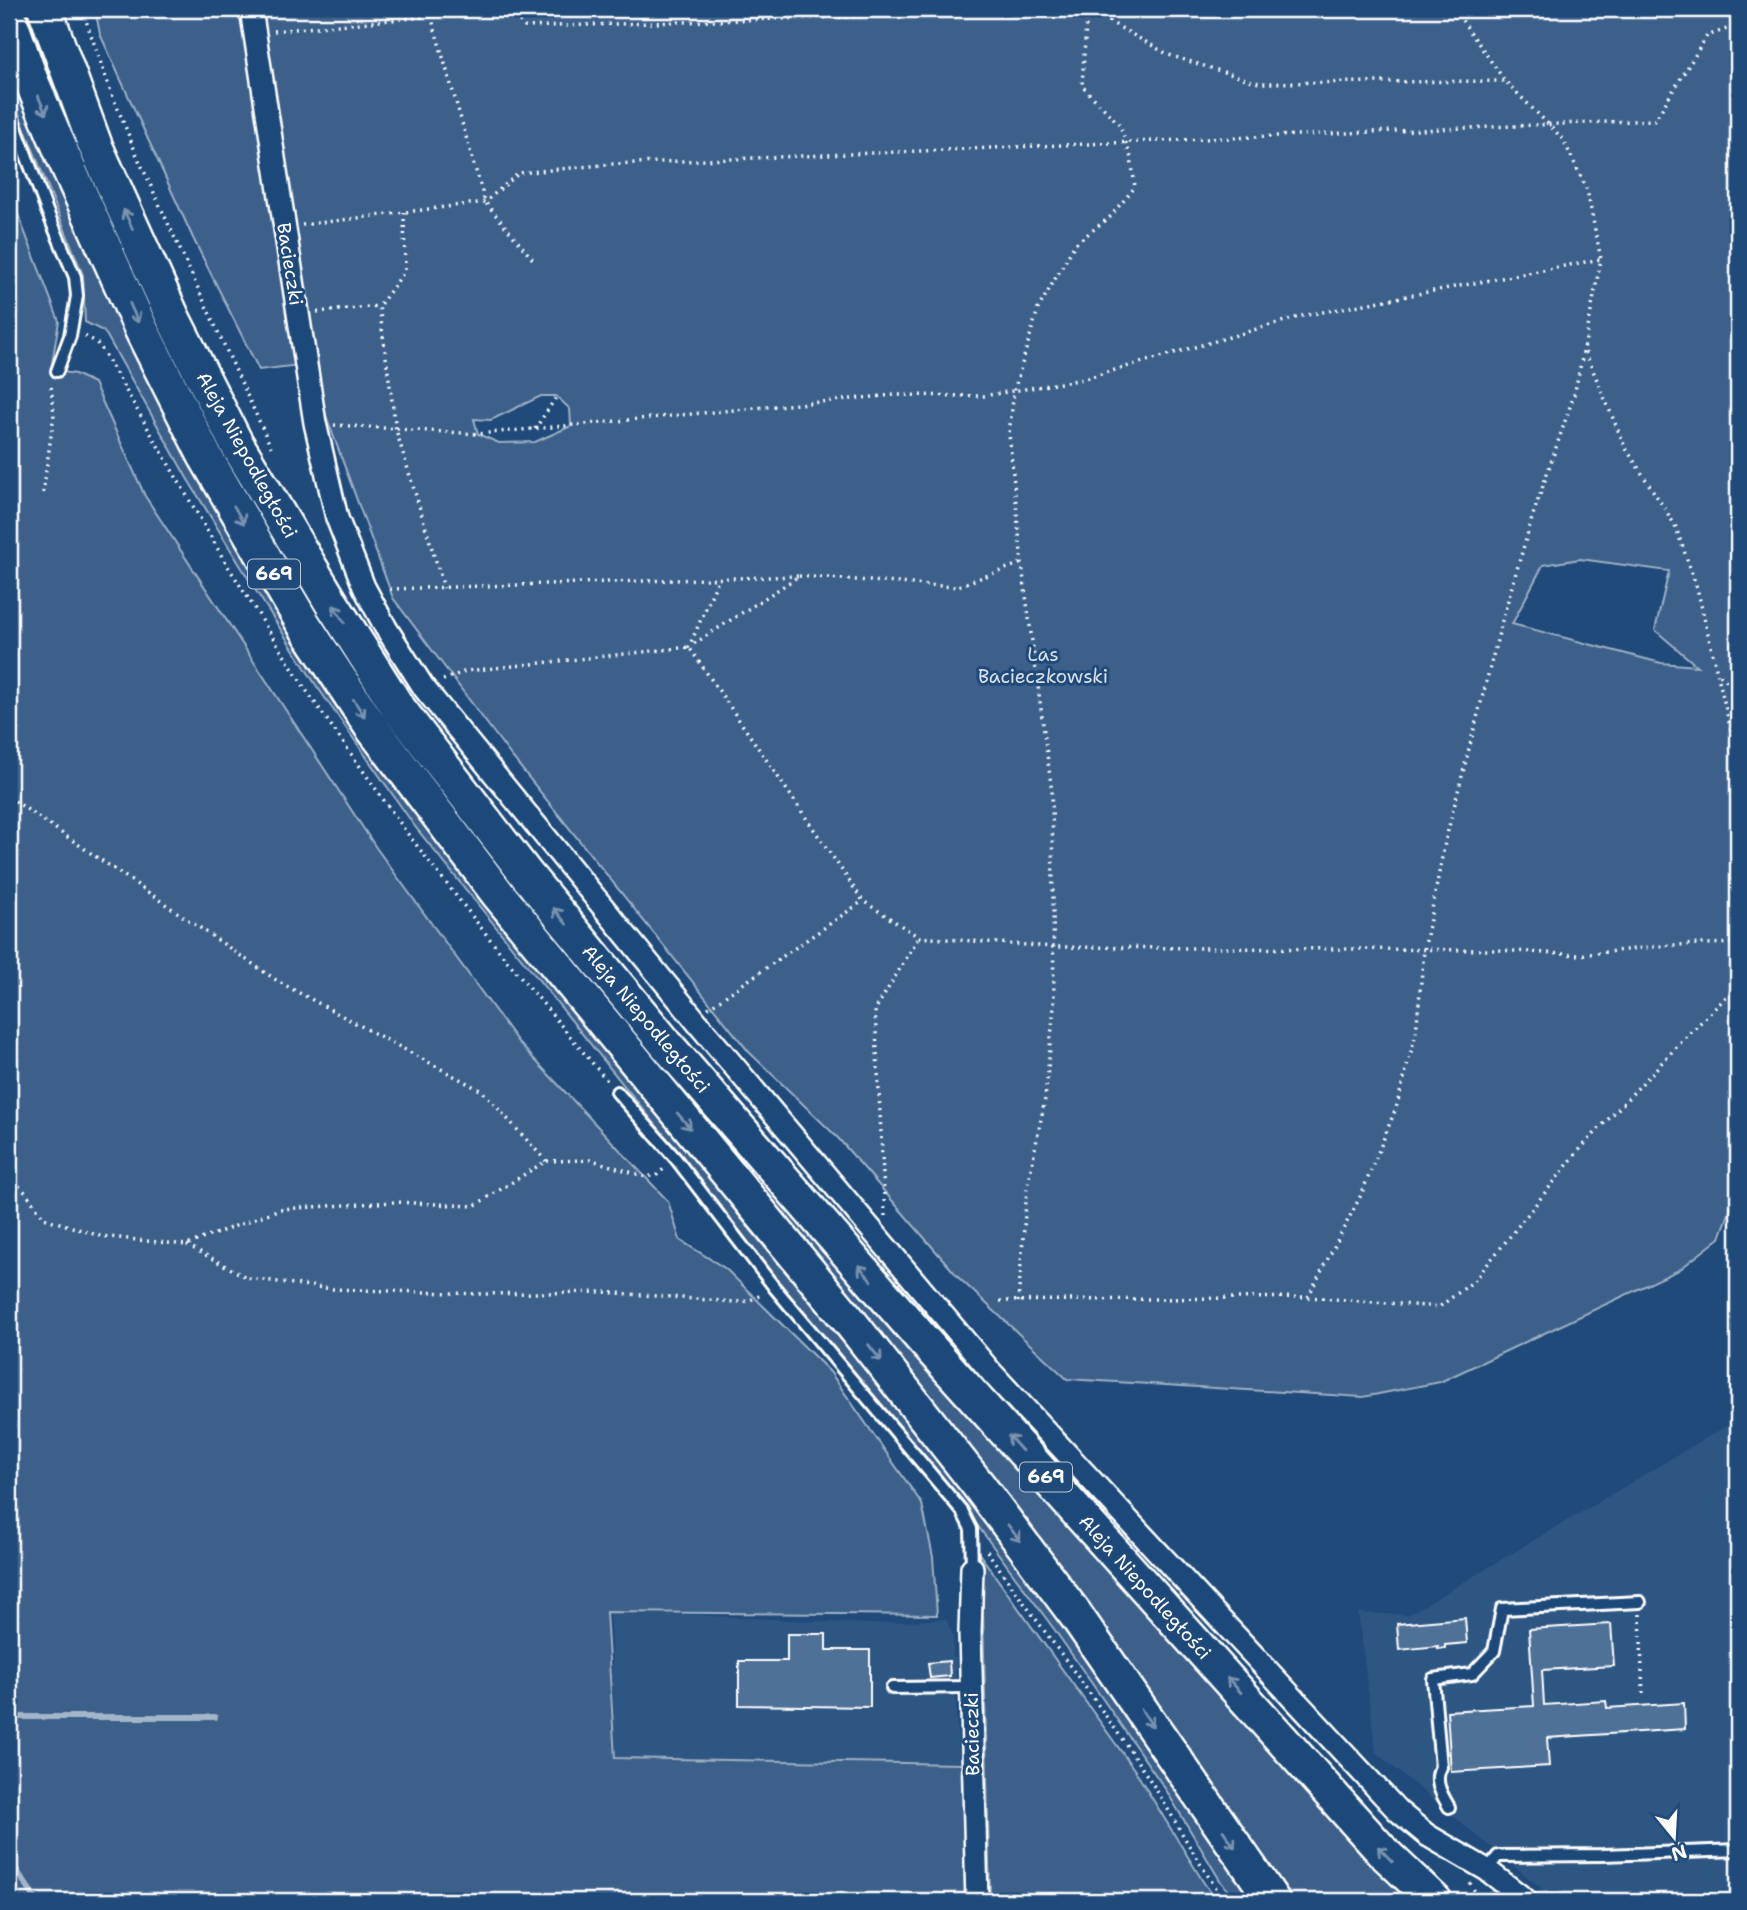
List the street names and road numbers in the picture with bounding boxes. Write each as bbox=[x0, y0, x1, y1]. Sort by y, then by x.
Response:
street label: Bacieczki bbox=[271, 221, 309, 307]
street label: Aleja Niepodległości bbox=[191, 367, 303, 543]
road number: 669 bbox=[248, 560, 300, 588]
street label: Aleja Niepodległości bbox=[576, 940, 716, 1098]
road number: 669 bbox=[1020, 1462, 1072, 1492]
street label: Aleja Niepodległości bbox=[1073, 1509, 1217, 1665]
street label: Bacieczki bbox=[959, 1692, 985, 1776]

